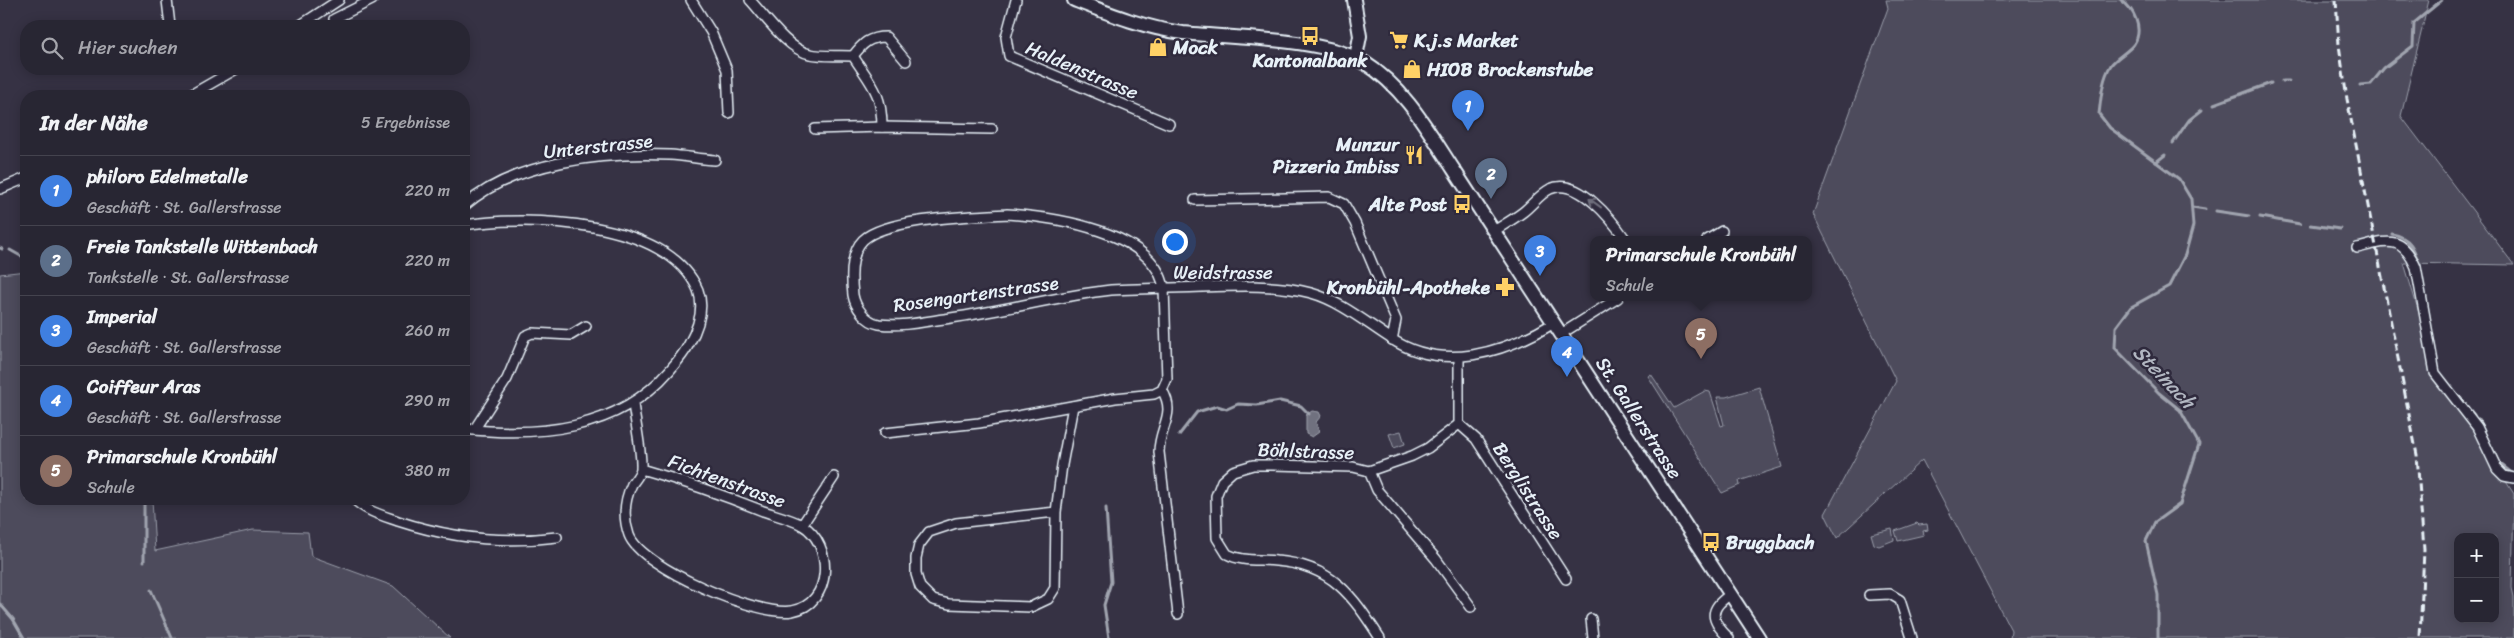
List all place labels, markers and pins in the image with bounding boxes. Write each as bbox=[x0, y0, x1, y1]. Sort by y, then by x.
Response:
place label: K.j.s Market bbox=[1413, 24, 1519, 57]
bus stop icon: Kantonalbank bbox=[1299, 25, 1321, 47]
supermarket icon: K.j.s Market bbox=[1388, 29, 1410, 51]
place label: Mock bbox=[1172, 31, 1219, 64]
shop icon: Mock bbox=[1147, 36, 1169, 58]
place label: Kantonalbank bbox=[1252, 44, 1368, 77]
place label: HIOB Brockenstube bbox=[1426, 53, 1594, 86]
shop icon: HIOB Brockenstube bbox=[1401, 58, 1423, 80]
pin: 1 bbox=[1452, 90, 1484, 131]
place label: Munzur Pizzeria Imbiss bbox=[1273, 128, 1400, 183]
restaurant icon: Munzur Pizzeria Imbiss bbox=[1403, 144, 1425, 166]
pin: 2 bbox=[1475, 158, 1507, 199]
place label: Alte Post bbox=[1368, 188, 1448, 221]
bus stop icon: Alte Post bbox=[1451, 193, 1473, 215]
pin: 3 bbox=[1524, 235, 1556, 276]
place label: Kronbühl-Apotheke bbox=[1326, 271, 1491, 304]
pharmacy icon: Kronbühl-Apotheke bbox=[1494, 276, 1516, 298]
pin: 5 bbox=[1685, 318, 1717, 359]
pin: 4 bbox=[1551, 336, 1583, 377]
place label: Bruggbach bbox=[1726, 526, 1815, 559]
bus stop icon: Bruggbach bbox=[1700, 531, 1722, 553]

